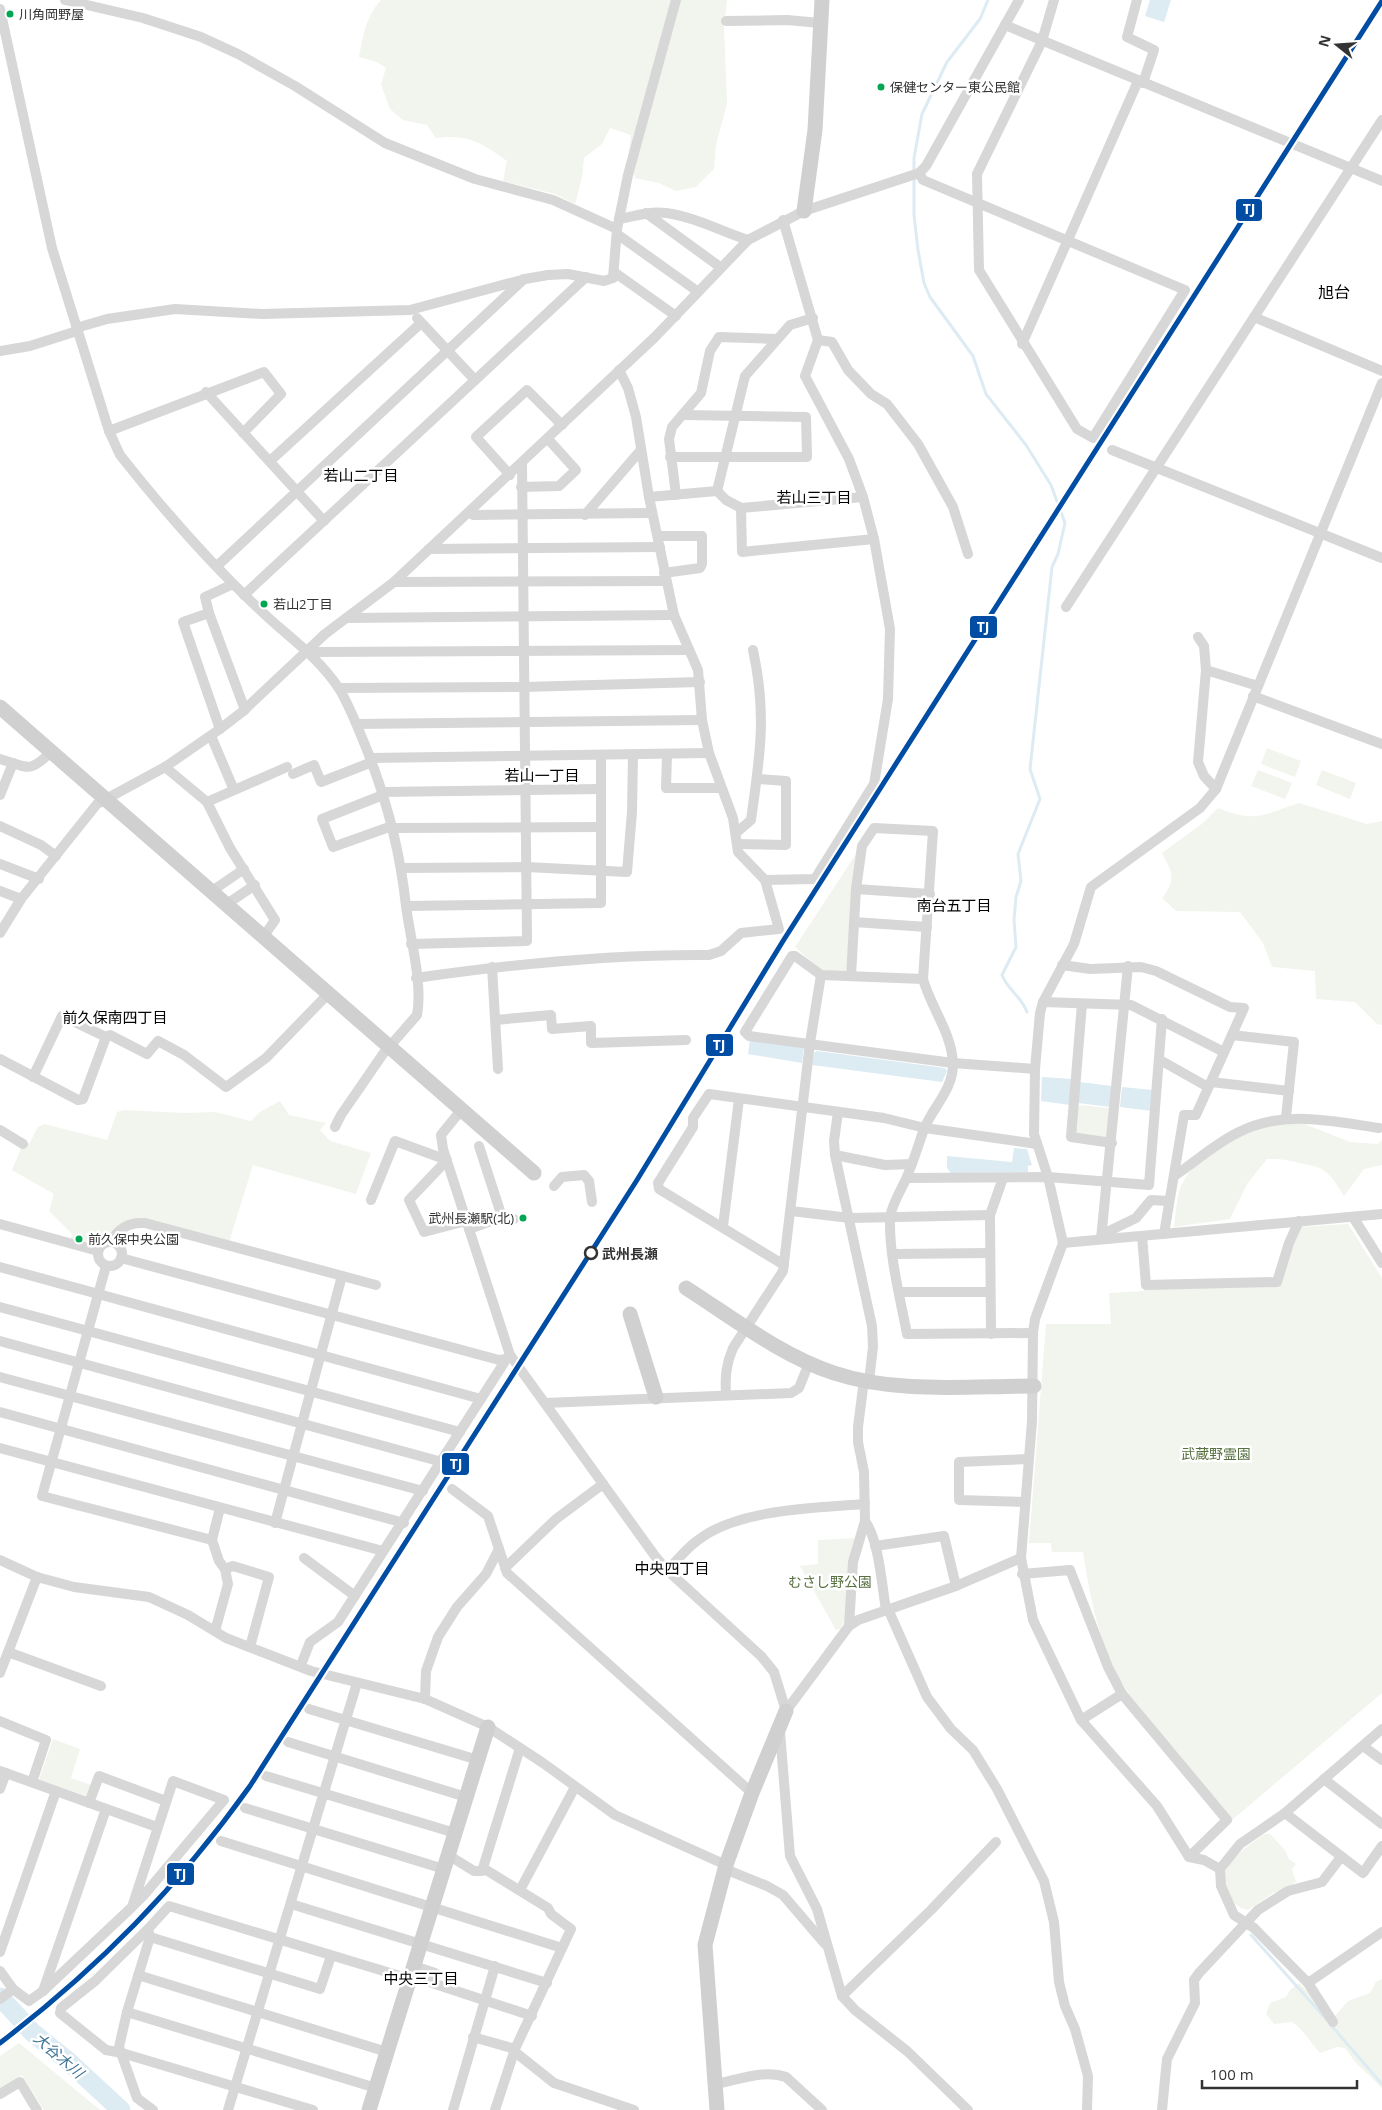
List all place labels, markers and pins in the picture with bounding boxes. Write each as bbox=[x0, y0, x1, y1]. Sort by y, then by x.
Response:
place label: 川角岡野屋 bbox=[19, 5, 84, 23]
marker: 川角岡野屋 bbox=[5, 9, 15, 19]
place label: 保健センター東公民館 bbox=[890, 78, 1020, 96]
marker: 保健センター東公民館 bbox=[876, 82, 886, 92]
place label: 若山2丁目 bbox=[273, 595, 332, 613]
marker: 若山2丁目 bbox=[259, 599, 269, 609]
place label: 武州長瀬駅(北) bbox=[428, 1209, 514, 1227]
marker: 武州長瀬駅(北) bbox=[518, 1213, 528, 1223]
place label: 前久保中央公園 bbox=[88, 1230, 179, 1248]
marker: 前久保中央公園 bbox=[74, 1234, 84, 1244]
place label: 武州長瀬 bbox=[602, 1244, 658, 1263]
marker: 武州長瀬 bbox=[584, 1246, 598, 1260]

